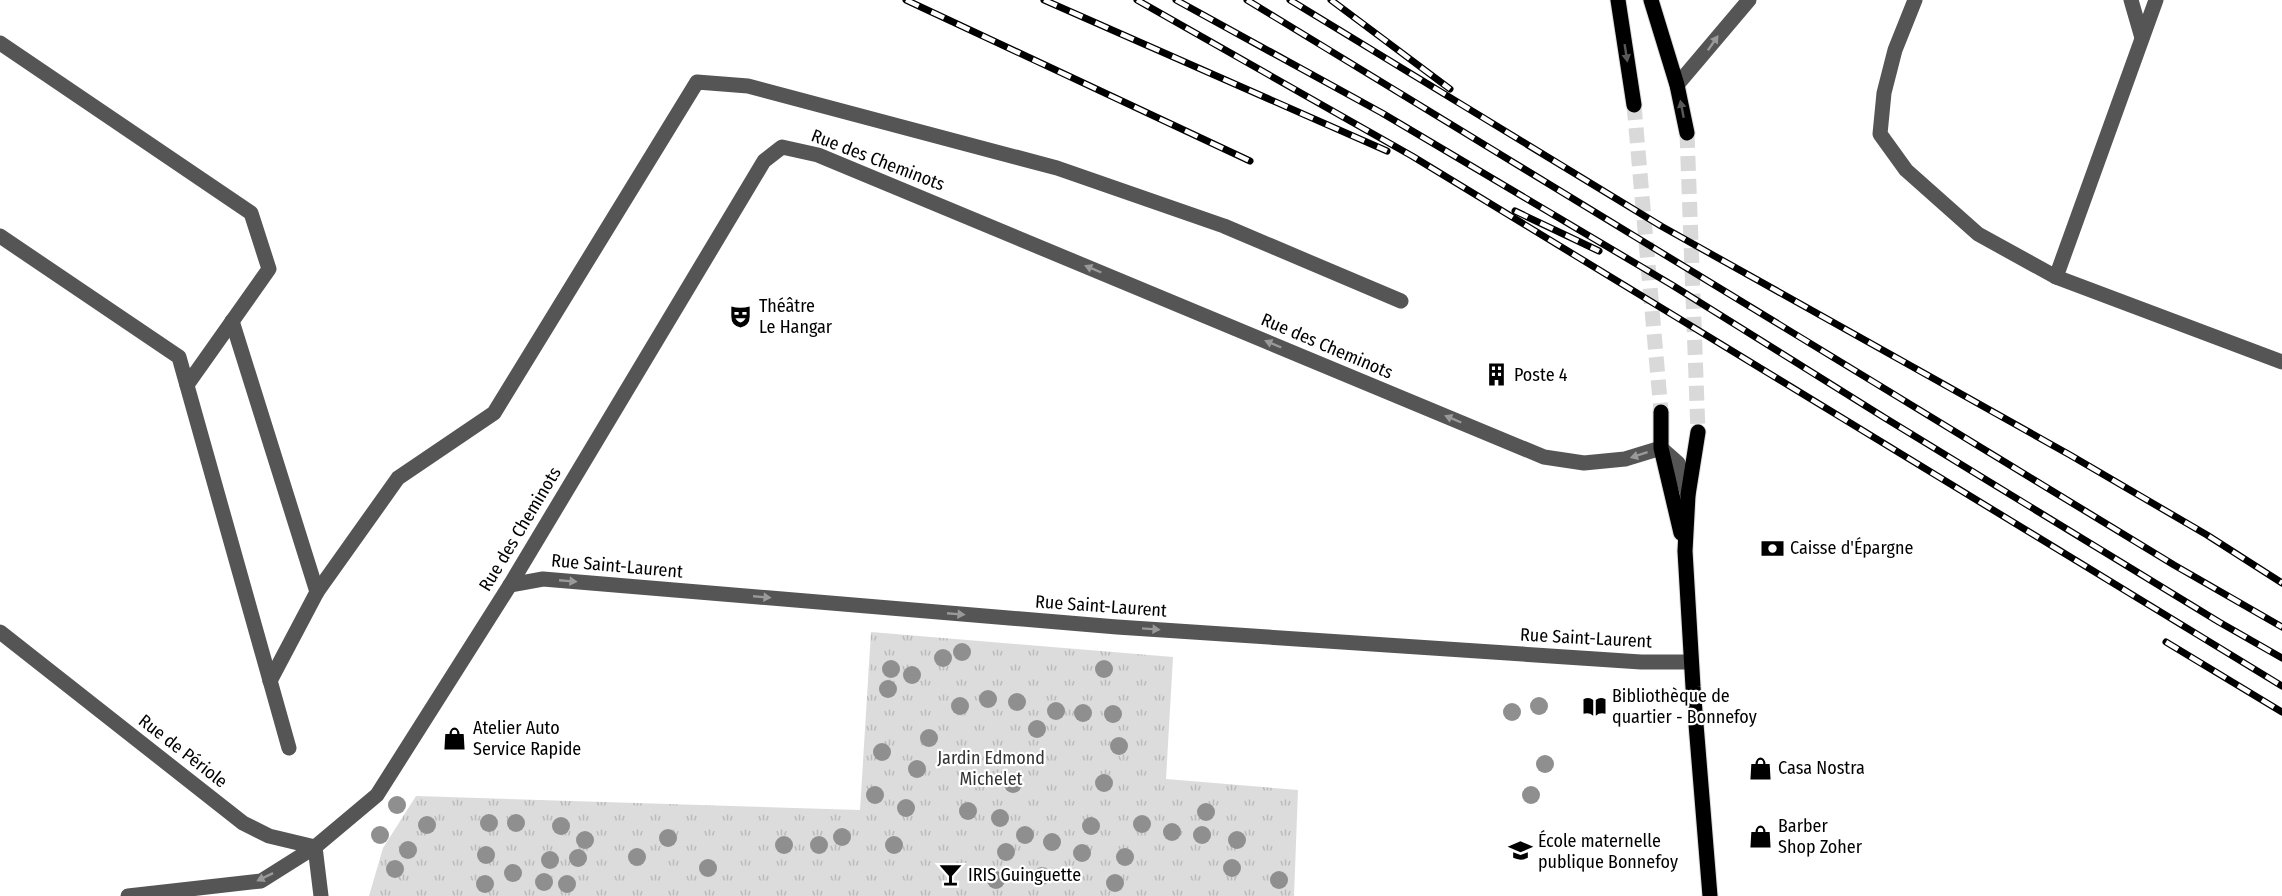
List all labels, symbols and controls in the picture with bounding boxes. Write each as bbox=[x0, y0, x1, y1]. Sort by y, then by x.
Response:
one-way arrow bbox=[1707, 35, 1719, 51]
one-way arrow bbox=[1621, 43, 1630, 62]
one-way arrow bbox=[1677, 100, 1686, 119]
street label: Rue des Cheminots bbox=[808, 124, 948, 196]
one-way arrow bbox=[1084, 264, 1102, 273]
place label: Théâtre Le Hangar bbox=[759, 295, 833, 338]
theatre icon: Théâtre Le Hangar bbox=[728, 303, 754, 329]
street label: Rue des Cheminots bbox=[1258, 308, 1396, 384]
one-way arrow bbox=[1264, 339, 1282, 348]
building icon: Poste 4 bbox=[1483, 362, 1509, 388]
place label: Poste 4 bbox=[1514, 364, 1568, 386]
one-way arrow bbox=[1444, 414, 1462, 423]
one-way arrow bbox=[1630, 451, 1648, 460]
street label: Rue des Cheminots bbox=[474, 463, 566, 595]
bank icon: Caisse d'Épargne bbox=[1759, 535, 1785, 561]
place label: Caisse d'Épargne bbox=[1790, 536, 1913, 559]
street label: Rue Saint-Laurent bbox=[550, 549, 684, 583]
one-way arrow bbox=[558, 576, 577, 586]
street label: Rue Saint-Laurent bbox=[1034, 590, 1168, 622]
one-way arrow bbox=[752, 592, 771, 602]
one-way arrow bbox=[947, 609, 966, 619]
street label: Rue Saint-Laurent bbox=[1519, 624, 1653, 652]
one-way arrow bbox=[1141, 625, 1160, 634]
place label: Bibliothèque de quartier - Bonnefoy bbox=[1612, 685, 1757, 728]
library icon: Bibliothèque de quartier - Bonnefoy bbox=[1581, 693, 1607, 719]
street label: Rue de Périole bbox=[134, 709, 232, 793]
place label: Atelier Auto Service Rapide bbox=[473, 717, 581, 760]
shop icon: Atelier Auto Service Rapide bbox=[442, 725, 468, 751]
park label: Jardin Edmond Michelet bbox=[937, 747, 1045, 790]
shop icon: Casa Nostra bbox=[1747, 755, 1773, 781]
place label: Casa Nostra bbox=[1778, 757, 1865, 779]
place label: Barber Shop Zoher bbox=[1778, 815, 1863, 858]
shop icon: Barber Shop Zoher bbox=[1747, 823, 1773, 849]
place label: École maternelle publique Bonnefoy bbox=[1538, 829, 1678, 873]
school or university icon: École maternelle publique Bonnefoy bbox=[1507, 838, 1533, 864]
bar icon: IRIS Guinguette bbox=[937, 862, 963, 888]
place label: IRIS Guinguette bbox=[968, 864, 1081, 886]
one-way arrow bbox=[256, 872, 274, 882]

